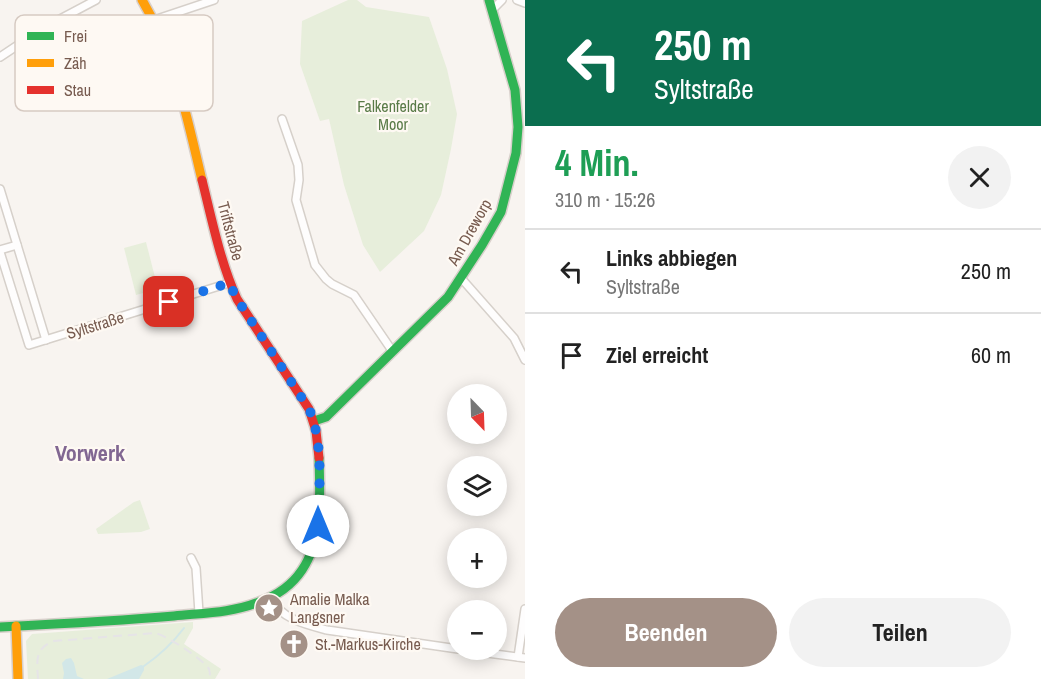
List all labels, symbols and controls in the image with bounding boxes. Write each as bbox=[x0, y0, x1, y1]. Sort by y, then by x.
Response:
legend bbox=[15, 15, 213, 111]
text: 250 m bbox=[654, 17, 752, 73]
icon: left bbox=[555, 24, 633, 102]
text: Frei bbox=[64, 25, 87, 47]
text: Zäh bbox=[64, 52, 87, 74]
text: Syltstraße bbox=[654, 71, 754, 107]
text: Stau bbox=[64, 79, 91, 101]
park label: Falkenfelder Moor bbox=[357, 95, 429, 135]
text: 4 Min. bbox=[555, 139, 639, 187]
button: close bbox=[948, 146, 1011, 209]
text: 310 m · 15:26 bbox=[555, 186, 655, 213]
street label: Am Dreworp bbox=[441, 195, 496, 270]
street label: Triftstraße bbox=[213, 199, 249, 263]
text: Links abbiegen bbox=[606, 243, 737, 273]
icon: left bbox=[555, 255, 588, 288]
text: 250 m bbox=[961, 256, 1011, 286]
text: Syltstraße bbox=[606, 273, 680, 300]
pin bbox=[143, 276, 194, 327]
icon: arrive bbox=[152, 285, 185, 318]
street label: Syltstraße bbox=[64, 306, 126, 344]
icon: arrive bbox=[555, 339, 588, 372]
text: Ziel erreicht bbox=[606, 340, 708, 370]
text: 60 m bbox=[971, 340, 1011, 370]
north arrow bbox=[447, 384, 507, 444]
map controls bbox=[447, 384, 507, 660]
district label: Vorwerk bbox=[55, 438, 126, 468]
button: layers bbox=[447, 456, 507, 516]
position arrow bbox=[286, 494, 350, 558]
button: + bbox=[447, 528, 507, 588]
place label: Amalie Malka Langsner bbox=[289, 588, 370, 628]
place icon: Amalie Malka Langsner bbox=[253, 592, 285, 624]
button: Beenden bbox=[555, 598, 777, 667]
button: Teilen bbox=[789, 598, 1011, 667]
button: − bbox=[447, 600, 507, 660]
church icon: St.-Markus-Kirche bbox=[278, 628, 310, 660]
place label: St.-Markus-Kirche bbox=[315, 633, 421, 655]

